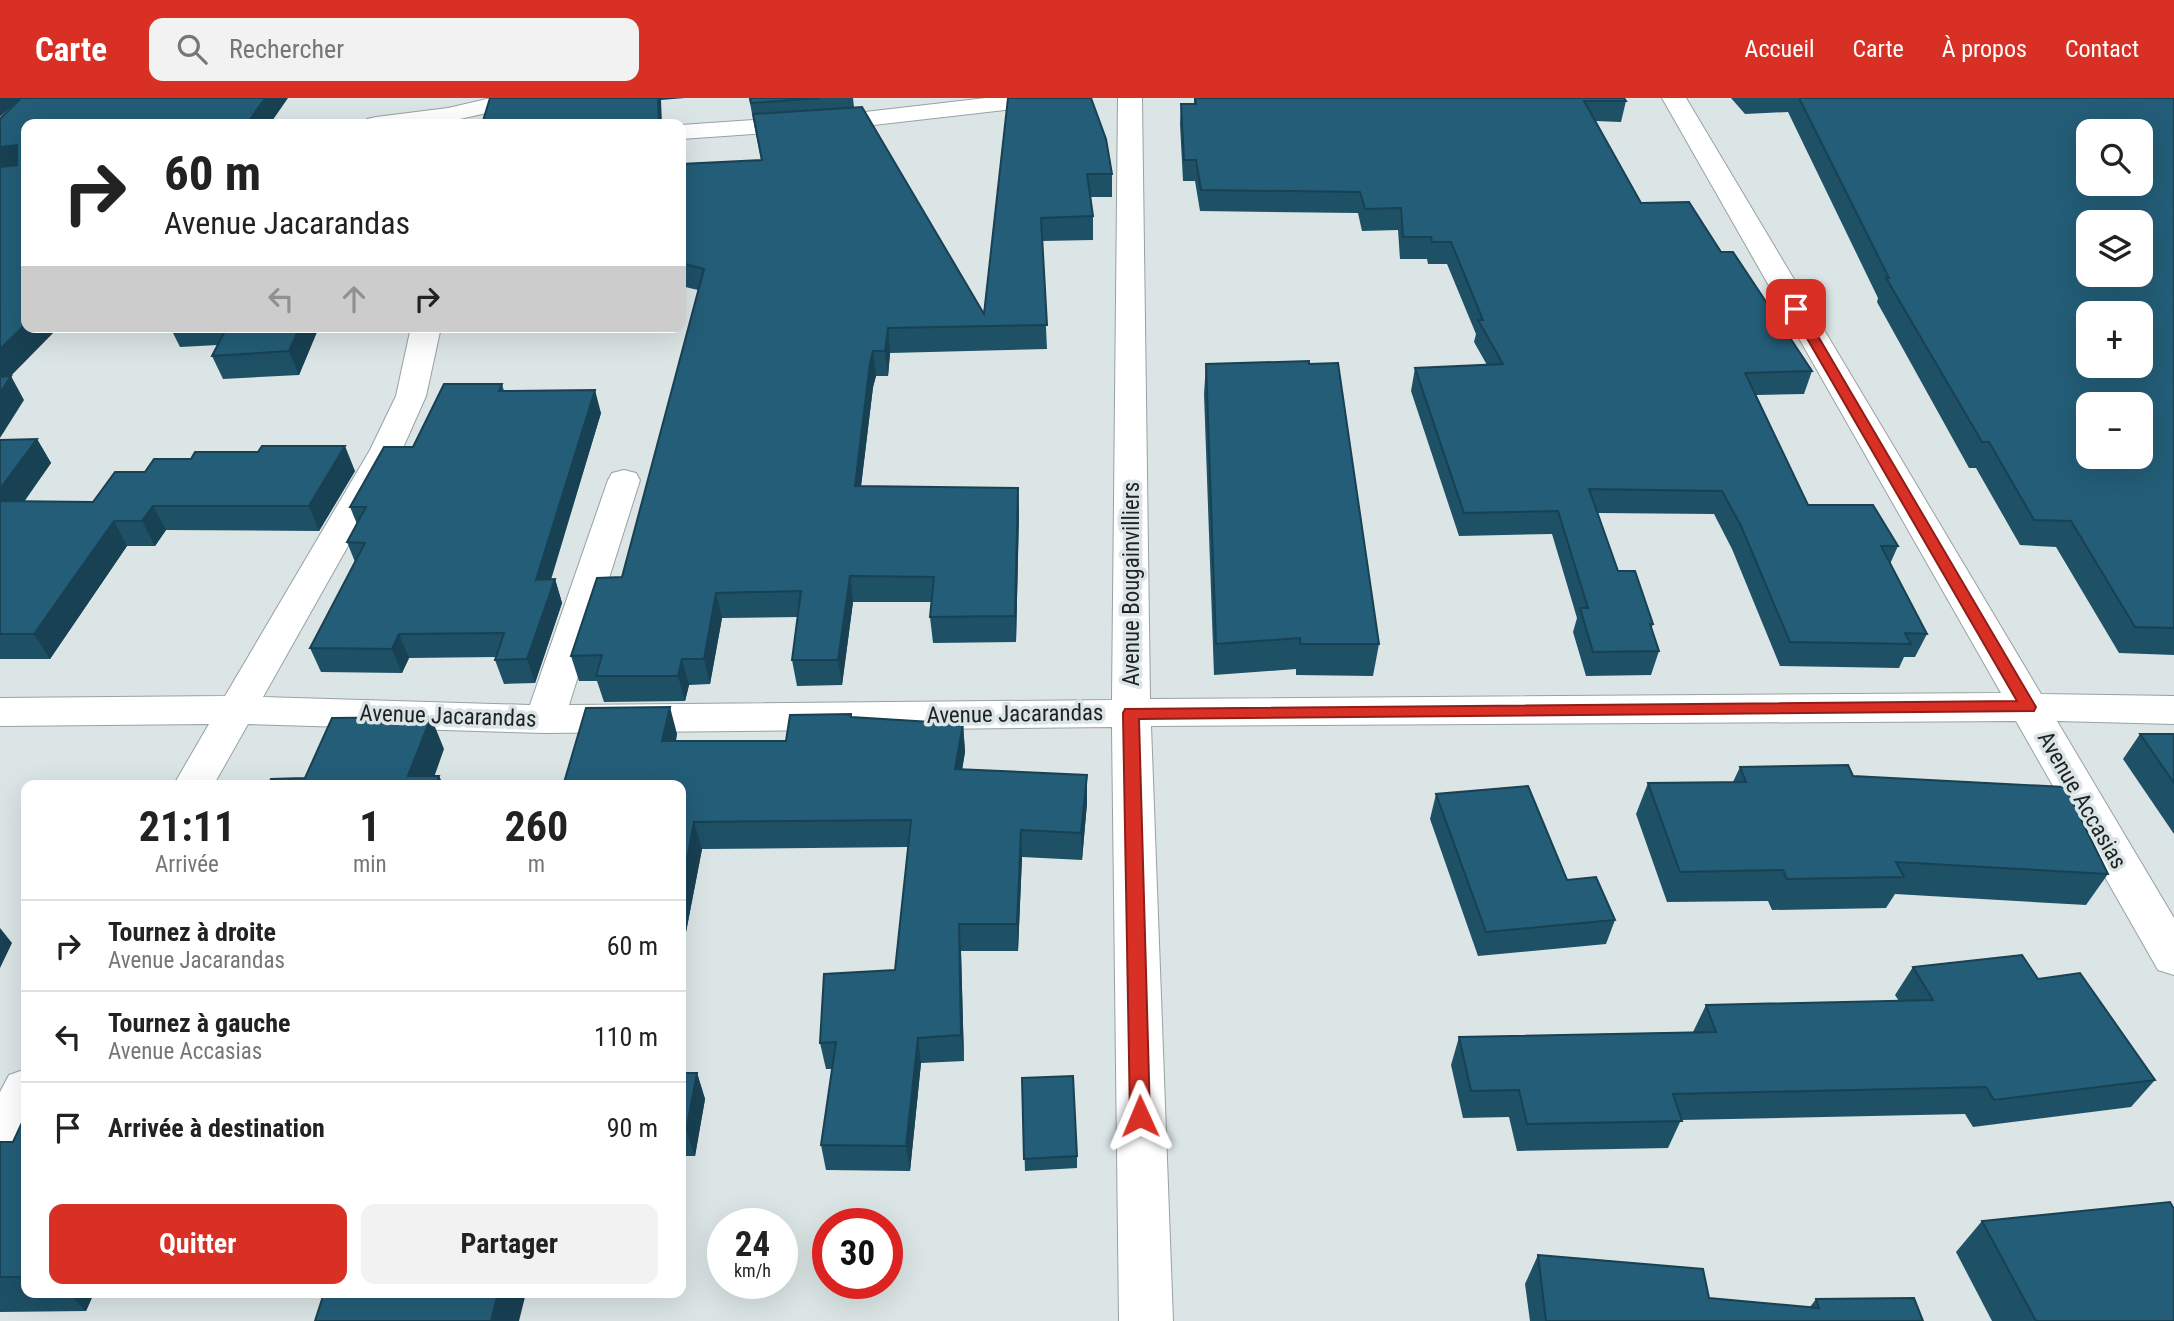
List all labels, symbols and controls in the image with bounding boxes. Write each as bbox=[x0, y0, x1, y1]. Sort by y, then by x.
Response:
search box bbox=[149, 18, 639, 81]
text: Carte bbox=[35, 30, 107, 69]
icon: search bbox=[173, 30, 211, 68]
text: Rechercher bbox=[229, 34, 344, 64]
text: Accueil bbox=[1745, 35, 1814, 63]
text: Carte bbox=[1852, 35, 1904, 63]
text: À propos bbox=[1942, 35, 2027, 63]
text: Contact bbox=[2065, 35, 2139, 63]
map controls bbox=[2076, 119, 2153, 469]
button: search bbox=[2076, 119, 2153, 196]
text: 60 m bbox=[164, 145, 261, 202]
icon: right bbox=[49, 147, 140, 238]
text: Avenue Jacarandas bbox=[164, 204, 410, 242]
button: layers bbox=[2076, 210, 2153, 287]
pin bbox=[1766, 279, 1826, 339]
icon: left bbox=[262, 280, 300, 318]
icon: ahead bbox=[335, 280, 373, 318]
icon: right bbox=[408, 280, 446, 318]
icon: arrive bbox=[1777, 290, 1815, 328]
button: + bbox=[2076, 301, 2153, 378]
button: − bbox=[2076, 392, 2153, 469]
street label: Avenue Bougainvilliers bbox=[1118, 482, 1145, 686]
street label: Avenue Jacarandas bbox=[359, 699, 537, 733]
street label: Avenue Jacarandas bbox=[926, 699, 1104, 729]
street label: Avenue Accasias bbox=[2032, 726, 2132, 874]
text: 21:11 bbox=[139, 802, 235, 851]
text: 1 bbox=[359, 802, 380, 851]
text: 260 bbox=[504, 802, 568, 851]
text: Arrivée bbox=[155, 851, 219, 878]
text: min bbox=[353, 851, 387, 878]
text: m bbox=[528, 851, 545, 878]
text: Tournez à droite bbox=[108, 917, 276, 947]
icon: right bbox=[49, 927, 87, 965]
text: 60 m bbox=[607, 931, 658, 961]
text: Avenue Jacarandas bbox=[108, 947, 285, 974]
text: Tournez à gauche bbox=[108, 1008, 290, 1038]
icon: left bbox=[49, 1018, 87, 1056]
text: 110 m bbox=[594, 1022, 658, 1052]
text: Avenue Accasias bbox=[108, 1038, 262, 1065]
position arrow bbox=[1103, 1079, 1177, 1153]
icon: arrive bbox=[49, 1109, 87, 1147]
text: Arrivée à destination bbox=[108, 1113, 325, 1143]
text: 90 m bbox=[607, 1113, 658, 1143]
button: Quitter bbox=[49, 1204, 347, 1284]
button: Partager bbox=[361, 1204, 658, 1284]
speed limit sign: 30 bbox=[812, 1208, 903, 1299]
text: 24 bbox=[735, 1224, 770, 1265]
text: km/h bbox=[734, 1260, 771, 1281]

